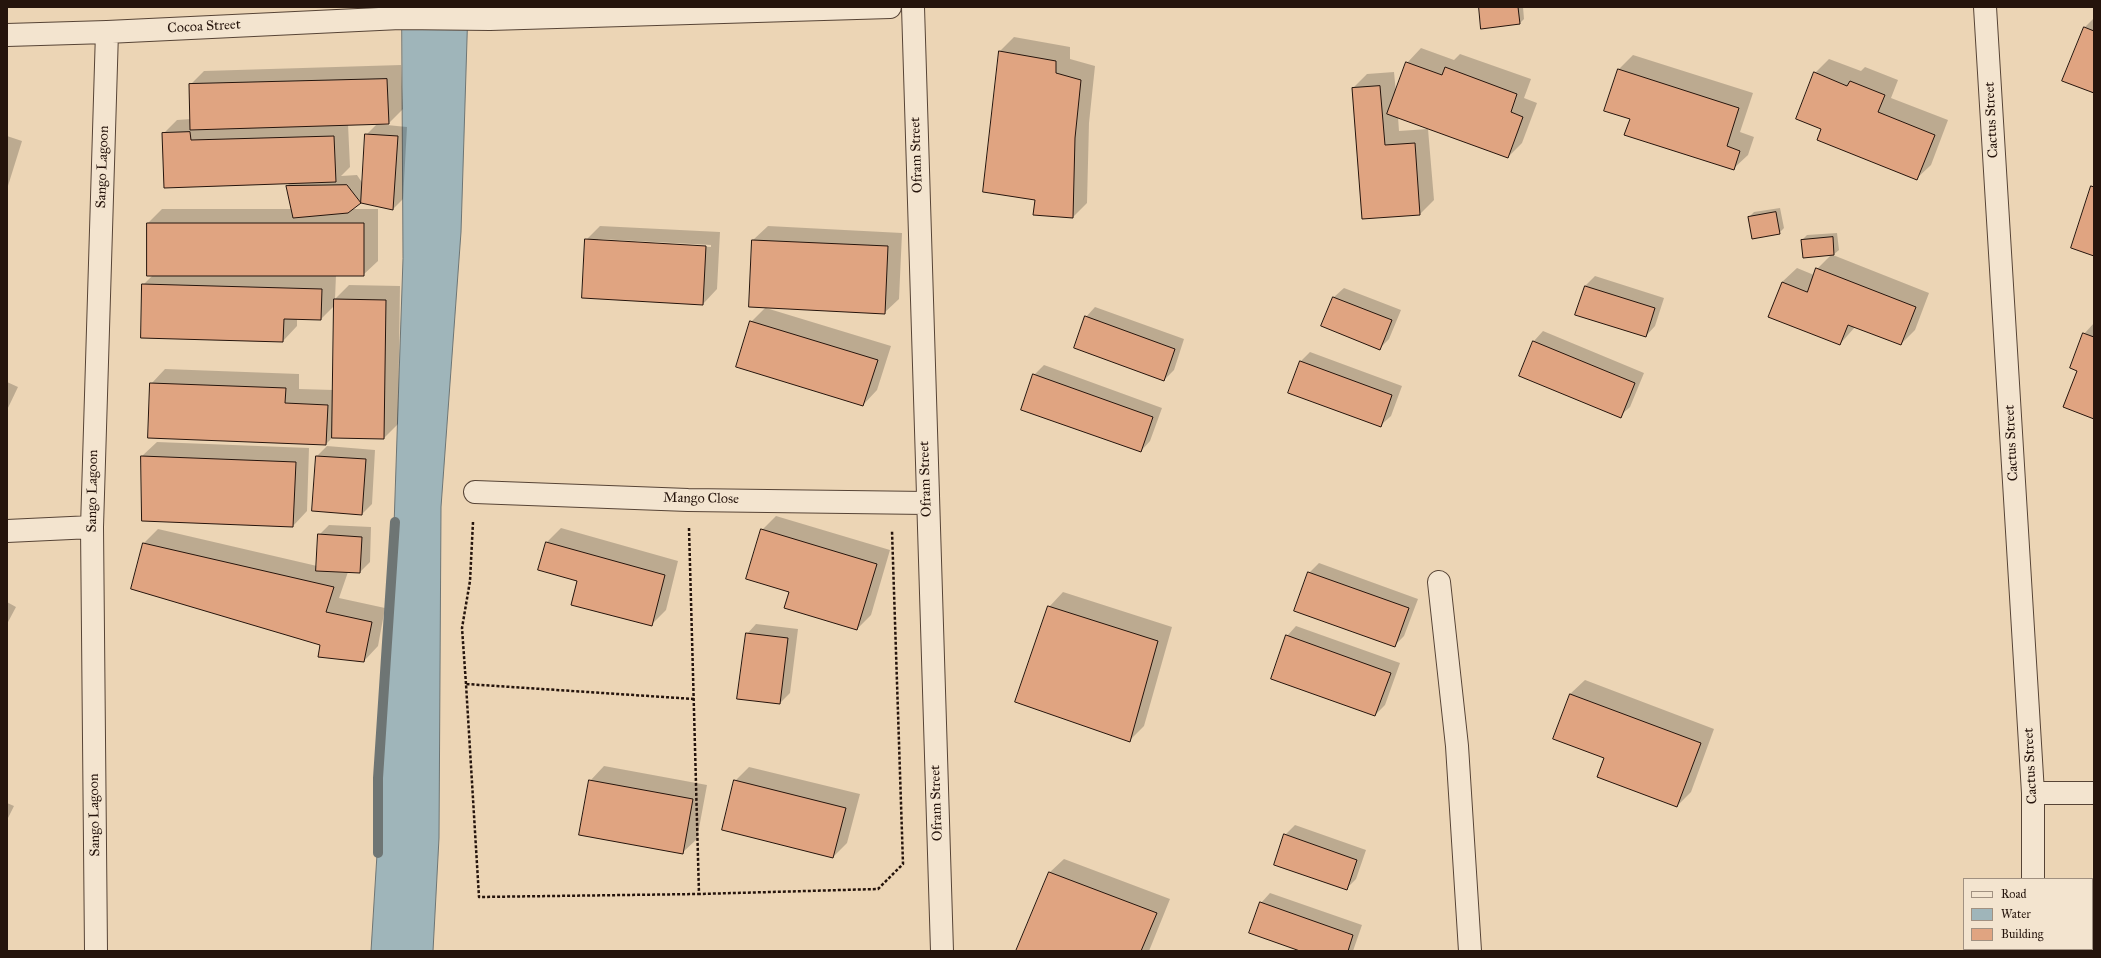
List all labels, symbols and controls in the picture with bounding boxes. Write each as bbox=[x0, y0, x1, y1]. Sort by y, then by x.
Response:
street label: Cocoa Street bbox=[167, 17, 241, 37]
street label: Cactus Street bbox=[1982, 81, 2002, 159]
street label: Ofram Street bbox=[907, 117, 927, 193]
street label: Sango Lagoon bbox=[93, 125, 113, 209]
street label: Cactus Street bbox=[2002, 404, 2022, 482]
street label: Ofram Street bbox=[916, 441, 936, 517]
street label: Sango Lagoon bbox=[84, 449, 102, 533]
street label: Mango Close bbox=[663, 490, 739, 508]
street label: Cactus Street bbox=[2021, 727, 2041, 805]
street label: Ofram Street bbox=[927, 765, 947, 841]
street label: Sango Lagoon bbox=[86, 773, 104, 857]
legend bbox=[1963, 878, 2093, 950]
text: Road bbox=[2001, 887, 2027, 901]
text: Water bbox=[2001, 907, 2031, 921]
text: Building bbox=[2001, 927, 2043, 941]

